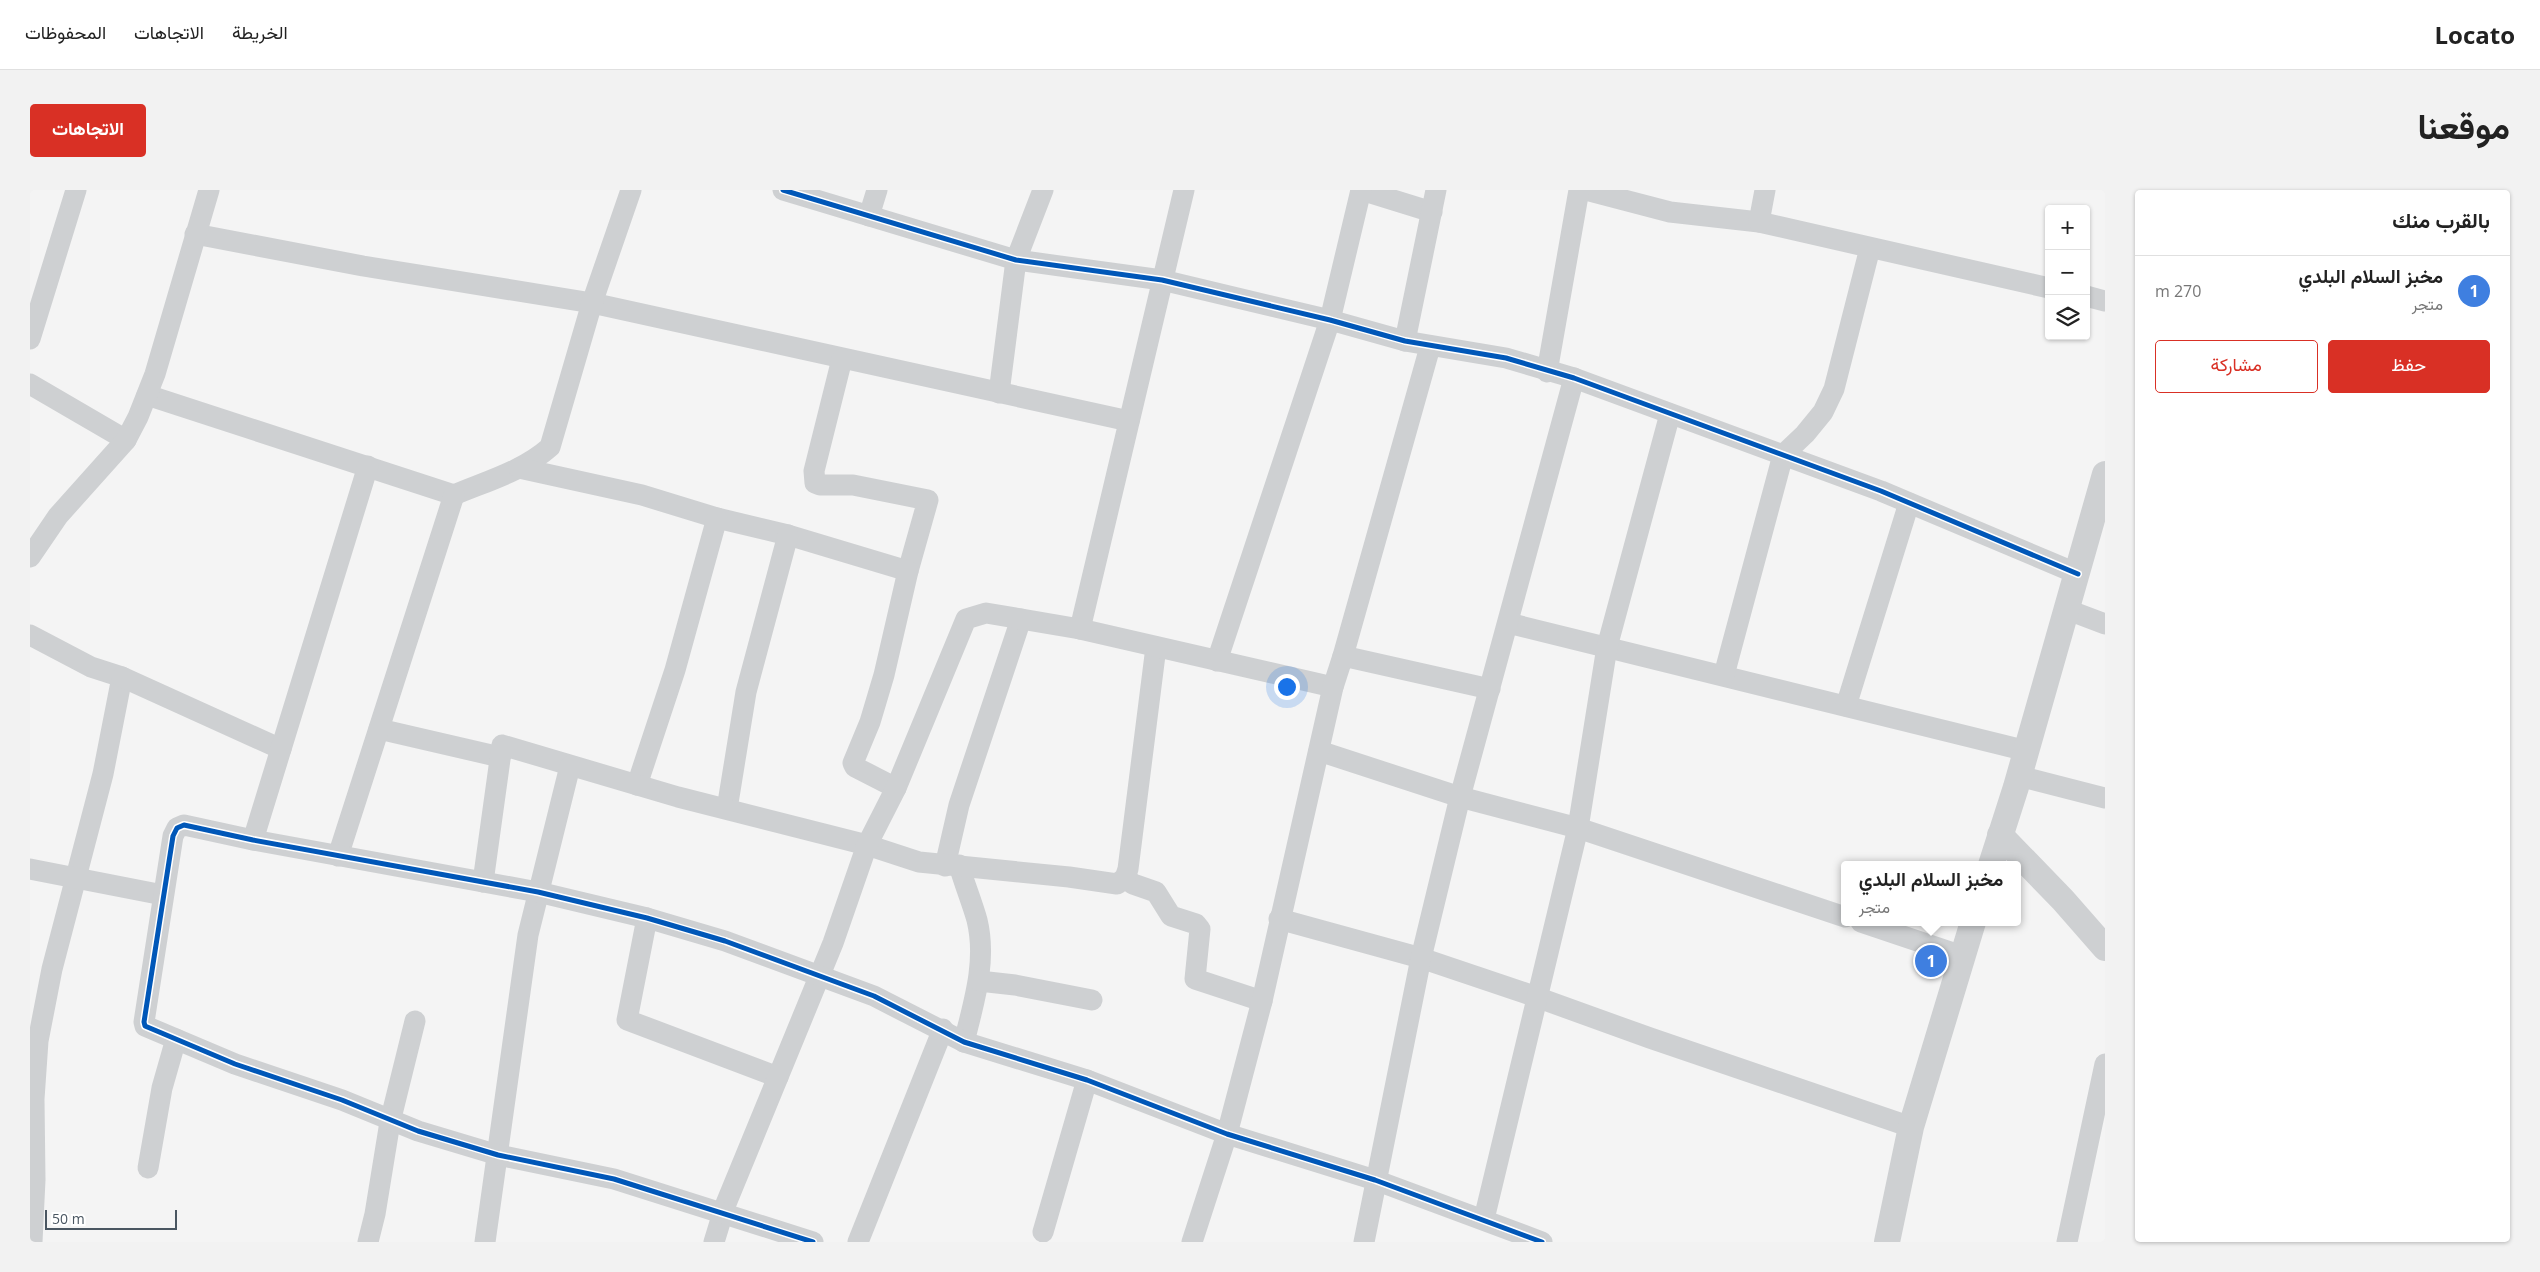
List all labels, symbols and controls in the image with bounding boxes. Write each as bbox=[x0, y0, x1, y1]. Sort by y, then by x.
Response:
text: Locato bbox=[2434, 18, 2515, 51]
text: المحفوظات bbox=[25, 20, 106, 44]
text: الاتجاهات bbox=[134, 20, 204, 44]
text: الخريطة bbox=[232, 20, 288, 44]
text: موقعنا bbox=[2417, 102, 2510, 149]
button: الاتجاهات bbox=[30, 104, 146, 157]
map controls bbox=[2045, 205, 2090, 340]
button: + bbox=[2045, 205, 2090, 250]
text: بالقرب منك bbox=[2392, 206, 2490, 234]
button: − bbox=[2045, 250, 2090, 295]
text: مخبز السلام البلدي bbox=[2298, 263, 2443, 289]
text: 270 m bbox=[2155, 280, 2201, 302]
text: 1 bbox=[2469, 280, 2479, 302]
text: متجر bbox=[2412, 293, 2443, 315]
button: layers bbox=[2045, 295, 2090, 340]
button: مشاركة bbox=[2155, 340, 2318, 393]
button: حفظ bbox=[2328, 340, 2490, 393]
your location bbox=[1274, 674, 1300, 700]
popup bbox=[1841, 861, 2021, 926]
text: مخبز السلام البلدي bbox=[1859, 866, 2003, 892]
text: متجر bbox=[1859, 896, 1890, 918]
pin: 1 bbox=[1915, 942, 1947, 980]
scale bar bbox=[45, 1207, 178, 1230]
text: 50 m bbox=[52, 1209, 85, 1228]

